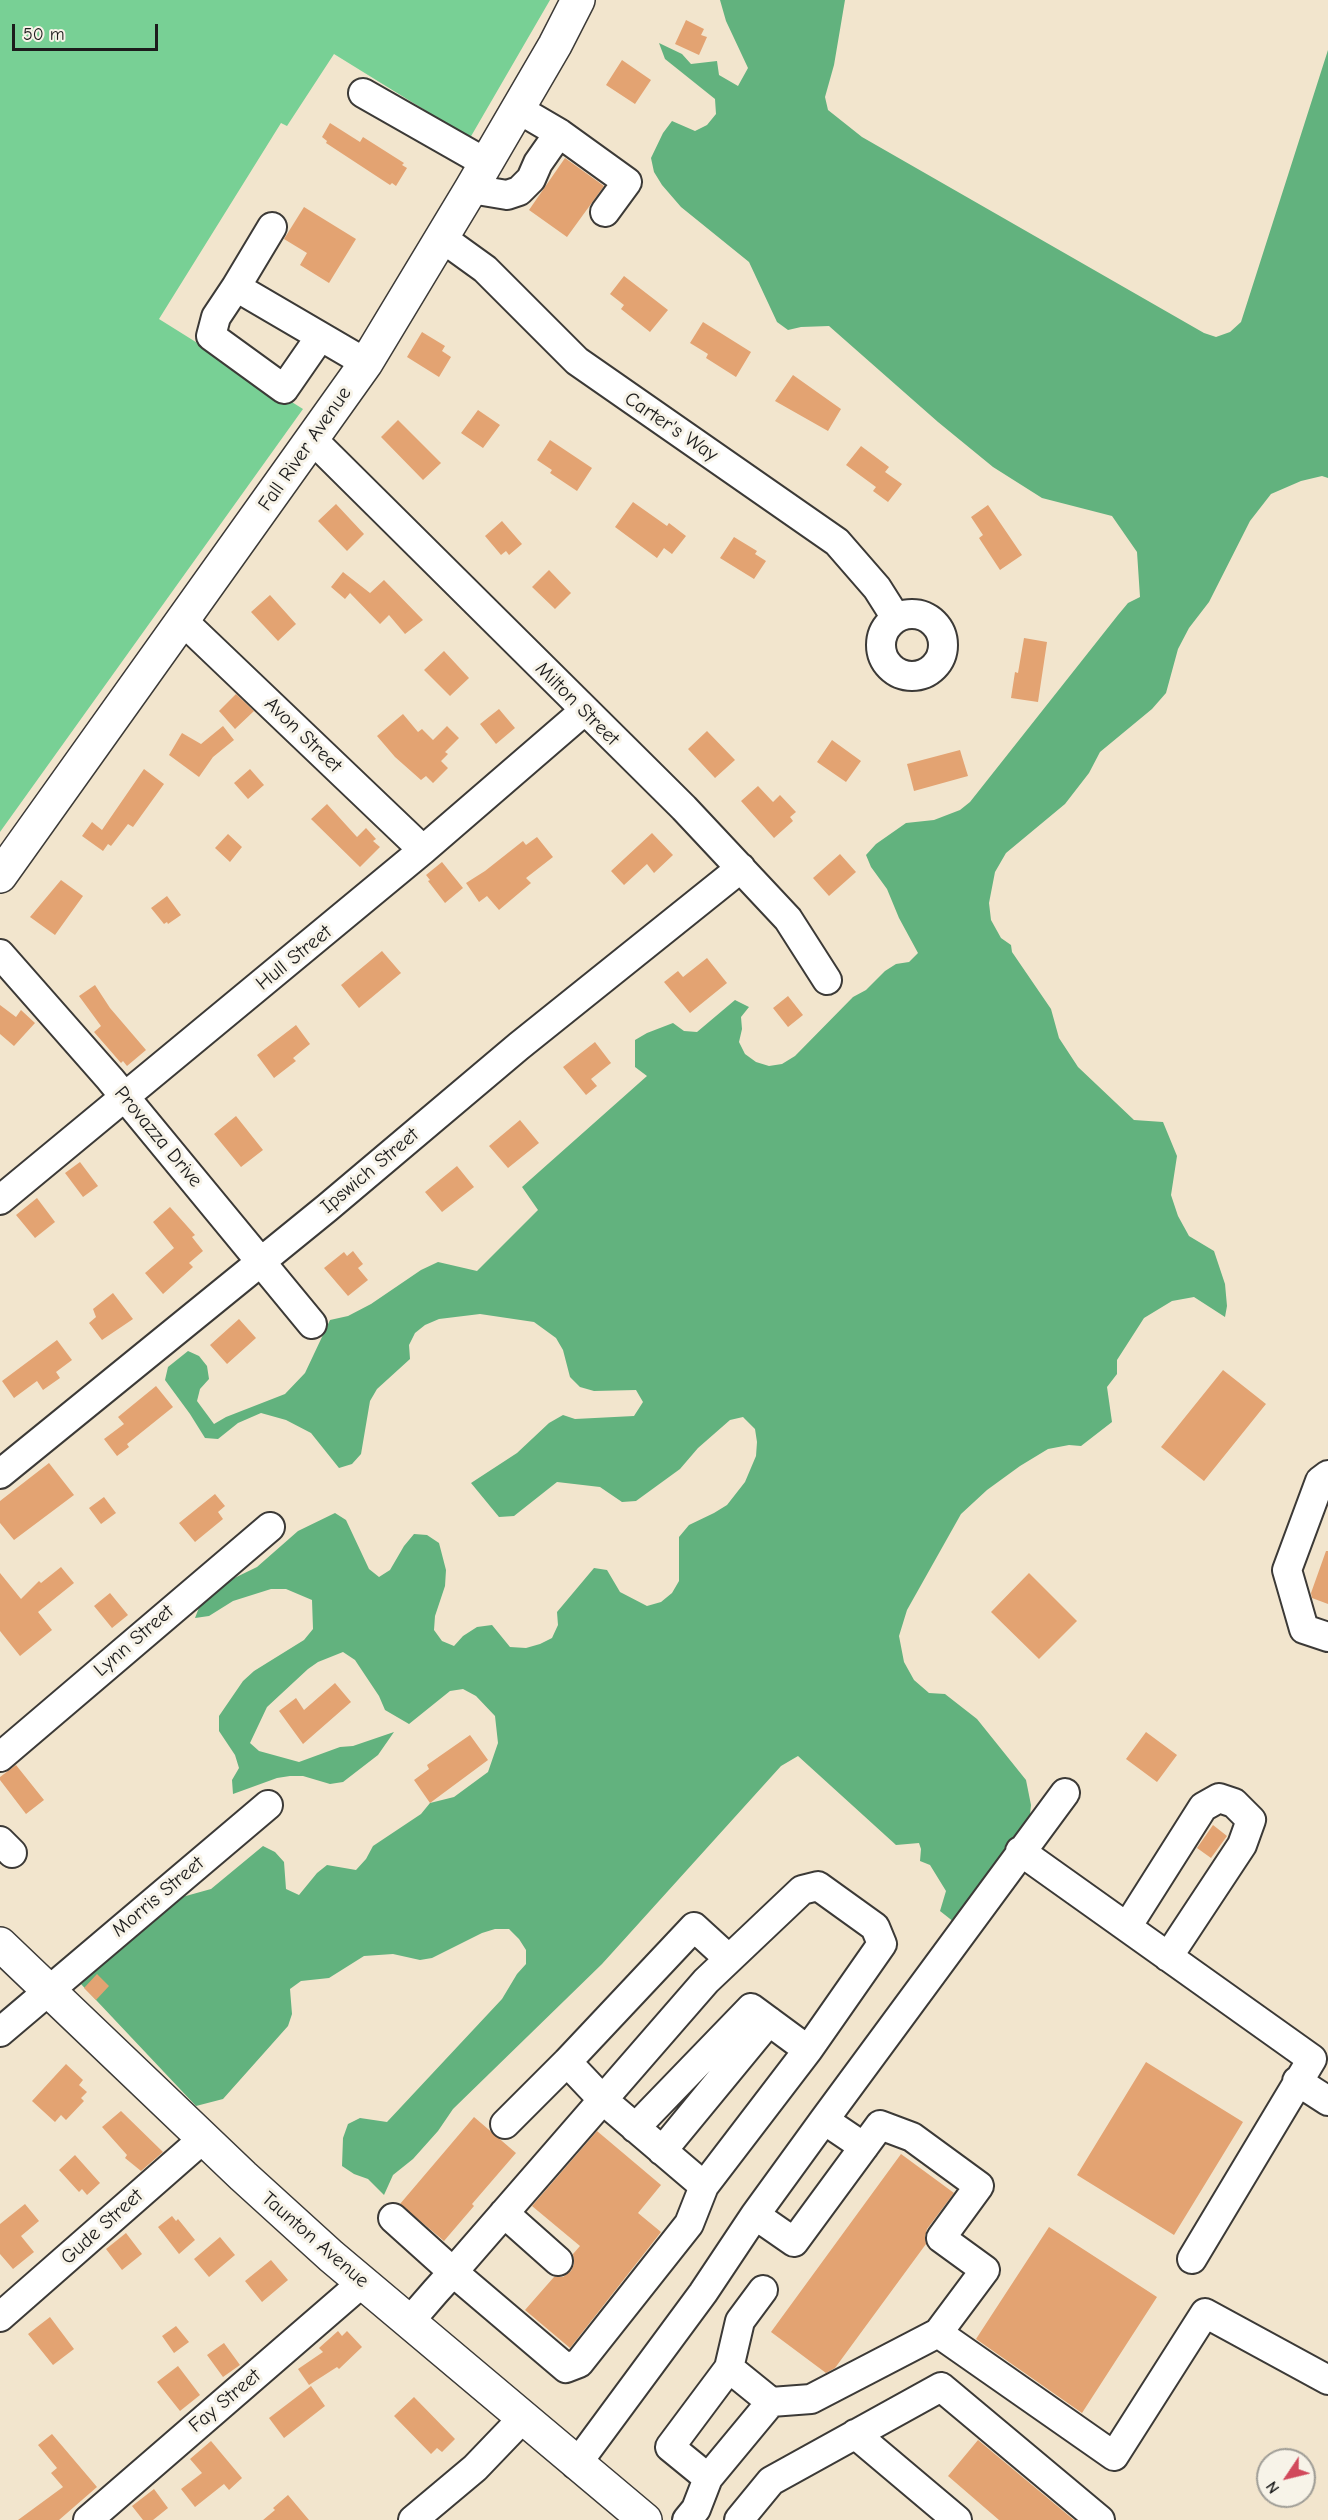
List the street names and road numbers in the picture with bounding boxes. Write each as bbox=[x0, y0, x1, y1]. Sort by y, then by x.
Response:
street label: Fall River Avenue bbox=[253, 382, 357, 516]
street label: Carter's Way bbox=[620, 387, 722, 467]
street label: Milton Street bbox=[530, 657, 624, 751]
street label: Avon Street bbox=[259, 692, 347, 778]
street label: Hull Street bbox=[251, 920, 337, 996]
street label: Provazza Drive bbox=[109, 1082, 207, 1192]
street label: Ipswich Street bbox=[316, 1123, 424, 1219]
street label: Lynn Street bbox=[89, 1600, 179, 1682]
street label: Morris Street bbox=[107, 1852, 209, 1942]
street label: Gude Street bbox=[56, 2184, 148, 2270]
street label: Taunton Avenue bbox=[256, 2187, 374, 2293]
street label: Fay Street bbox=[184, 2364, 266, 2438]

